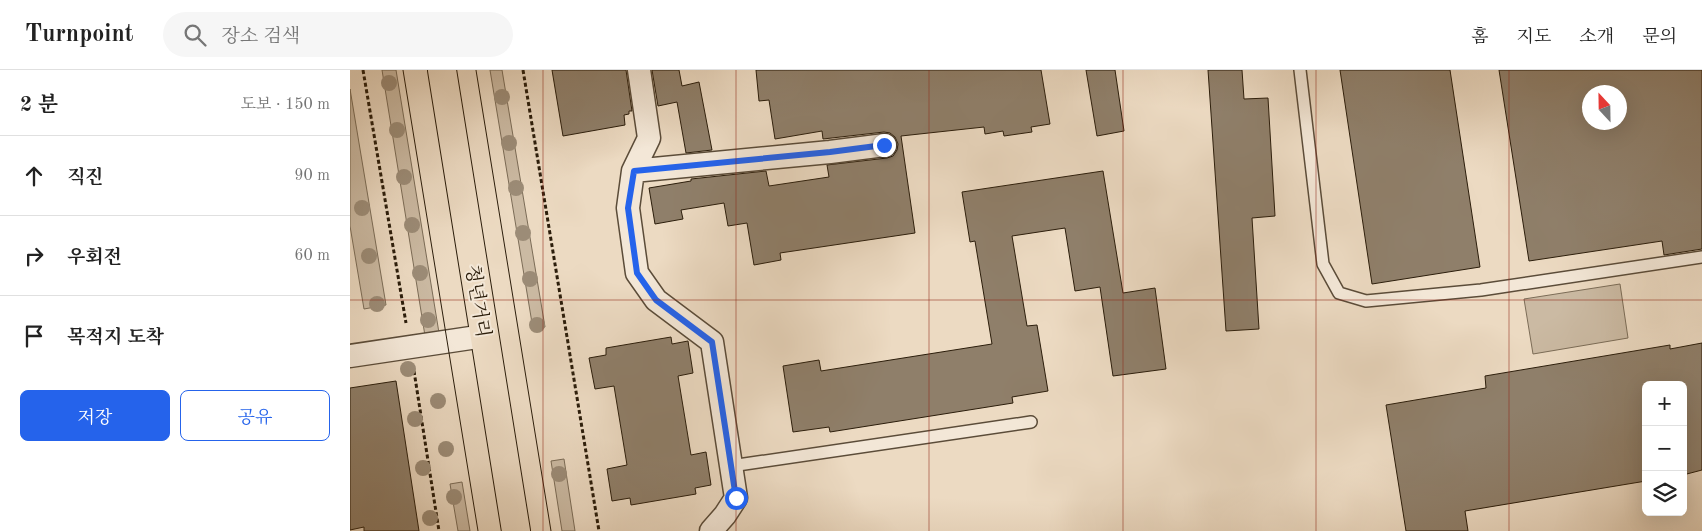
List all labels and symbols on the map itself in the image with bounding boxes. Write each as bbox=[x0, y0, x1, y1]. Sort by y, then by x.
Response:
north arrow bbox=[1582, 85, 1627, 130]
route end bbox=[873, 134, 896, 157]
street label: 청년거리 bbox=[461, 263, 494, 339]
route start bbox=[725, 487, 748, 510]

